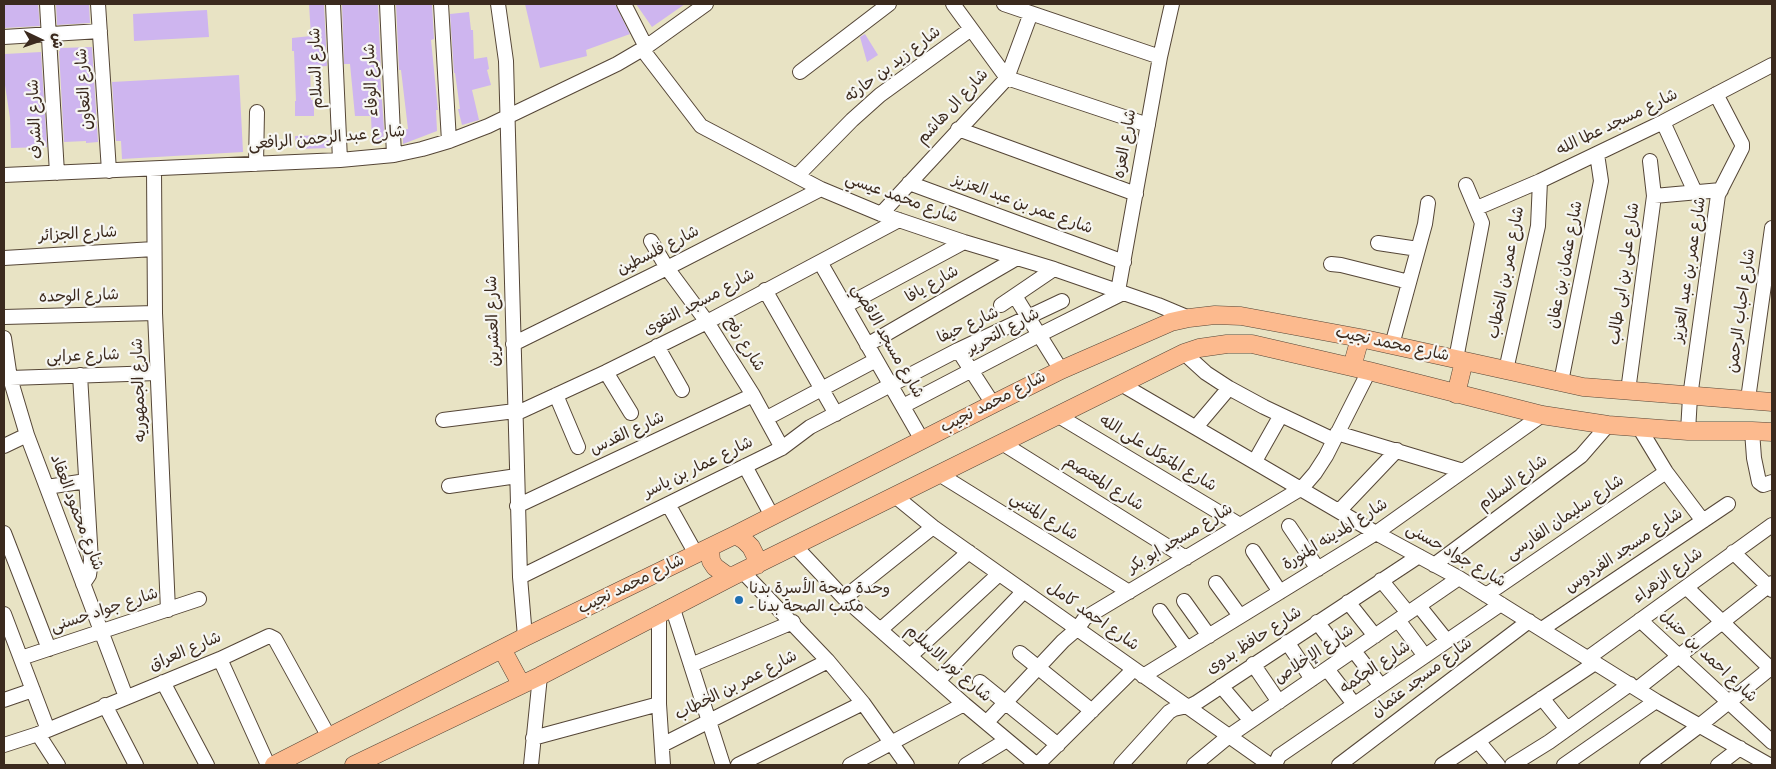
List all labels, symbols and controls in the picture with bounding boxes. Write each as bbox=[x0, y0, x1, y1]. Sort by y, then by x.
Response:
north arrow bbox=[15, 15, 65, 65]
street label: شارع زيد بن حارثه bbox=[842, 24, 946, 108]
street label: شارع السلام bbox=[307, 27, 329, 109]
text: ش bbox=[47, 33, 64, 49]
street label: شارع الوفاء bbox=[361, 43, 385, 117]
street label: شارع التعاون bbox=[74, 47, 98, 131]
street label: شارع ال هاشم bbox=[914, 66, 994, 150]
street label: شارع الشرف bbox=[25, 79, 49, 159]
street label: شارع مسجد عطا الله bbox=[1554, 86, 1682, 162]
street label: شارع العزه bbox=[1111, 108, 1143, 180]
street label: شارع عبد الرحمن الرافعى bbox=[248, 124, 406, 156]
street label: شارع محمد عيسي bbox=[842, 171, 960, 229]
street label: شارع عمر بن عبد العزيز bbox=[949, 172, 1095, 240]
street label: شارع عمر بن عبد العزيز bbox=[1670, 196, 1712, 344]
street label: شارع عثمان بن عفان bbox=[1545, 199, 1589, 331]
street label: شارع على بن ابى طالب bbox=[1606, 202, 1646, 346]
street label: شارع عمر بن الخطاب bbox=[1486, 205, 1530, 341]
street label: شارع فلسطين bbox=[615, 223, 703, 281]
street label: شارع الجزائر bbox=[38, 224, 118, 248]
street label: شارع احباب الرحمن bbox=[1725, 248, 1761, 374]
street label: شارع يافا bbox=[903, 263, 963, 309]
street label: شارع مسجد التقوى bbox=[641, 267, 759, 341]
street label: شارع العشرين bbox=[484, 275, 506, 367]
street label: شارع مسجد الاقصي bbox=[845, 281, 927, 403]
street label: شارع الوحده bbox=[39, 287, 119, 309]
street label: شارع حيفا bbox=[935, 304, 1003, 350]
street label: شارع التحرير bbox=[964, 306, 1044, 360]
street label: شارع رفح bbox=[719, 314, 767, 376]
street label: شارع محمد نجيب bbox=[1333, 325, 1451, 367]
street label: شارع الجمهوريه bbox=[130, 338, 152, 442]
street label: شارع عرابى bbox=[46, 347, 120, 369]
street label: شارع محمد نجيب bbox=[938, 369, 1050, 439]
street label: شارع القدس bbox=[588, 409, 668, 461]
street label: شارع المتوكل على الله bbox=[1095, 412, 1219, 498]
street label: شارع عمار بن ياسر bbox=[641, 434, 757, 504]
street label: شارع محمود العقاد bbox=[44, 452, 106, 574]
street label: شارع السلام bbox=[1475, 452, 1553, 516]
street label: شارع المعتصم bbox=[1060, 453, 1146, 517]
street label: شارع سليمان الفارسى bbox=[1503, 472, 1629, 566]
street label: شارع المتنبي bbox=[1005, 490, 1081, 546]
street label: شارع المدينه المنورة bbox=[1280, 496, 1392, 576]
street label: شارع مسجد ابو بكر bbox=[1125, 501, 1237, 579]
street label: شارع مسجد الفردوس bbox=[1562, 505, 1688, 599]
street label: شارع جواد حسنى bbox=[1402, 521, 1508, 593]
street label: شارع الزهراء bbox=[1630, 545, 1708, 609]
street label: شارع محمد نجيب bbox=[576, 552, 688, 620]
street label: شارع احمد كامل bbox=[1042, 579, 1142, 657]
place label: وحدة صحة الأسرة بدنا - مكتب الصحة بدنا bbox=[749, 581, 890, 619]
street label: شارع جواد حسنى bbox=[49, 586, 161, 638]
marker: وحدة صحة الأسرة بدنا - مكتب الصحة بدنا bbox=[733, 594, 745, 606]
street label: شارع حافظ بدوى bbox=[1204, 604, 1306, 680]
street label: شارع احمد بن حنبل bbox=[1654, 608, 1760, 708]
street label: شارع نور الاسلام bbox=[900, 622, 994, 708]
street label: شارع الإخلاص bbox=[1272, 622, 1358, 690]
street label: شارع العراق bbox=[147, 629, 225, 677]
street label: شارع مسجد عثمان bbox=[1369, 635, 1477, 723]
street label: شارع الحكمه bbox=[1337, 638, 1415, 700]
street label: شارع عمر بن الخطاب bbox=[673, 648, 801, 726]

